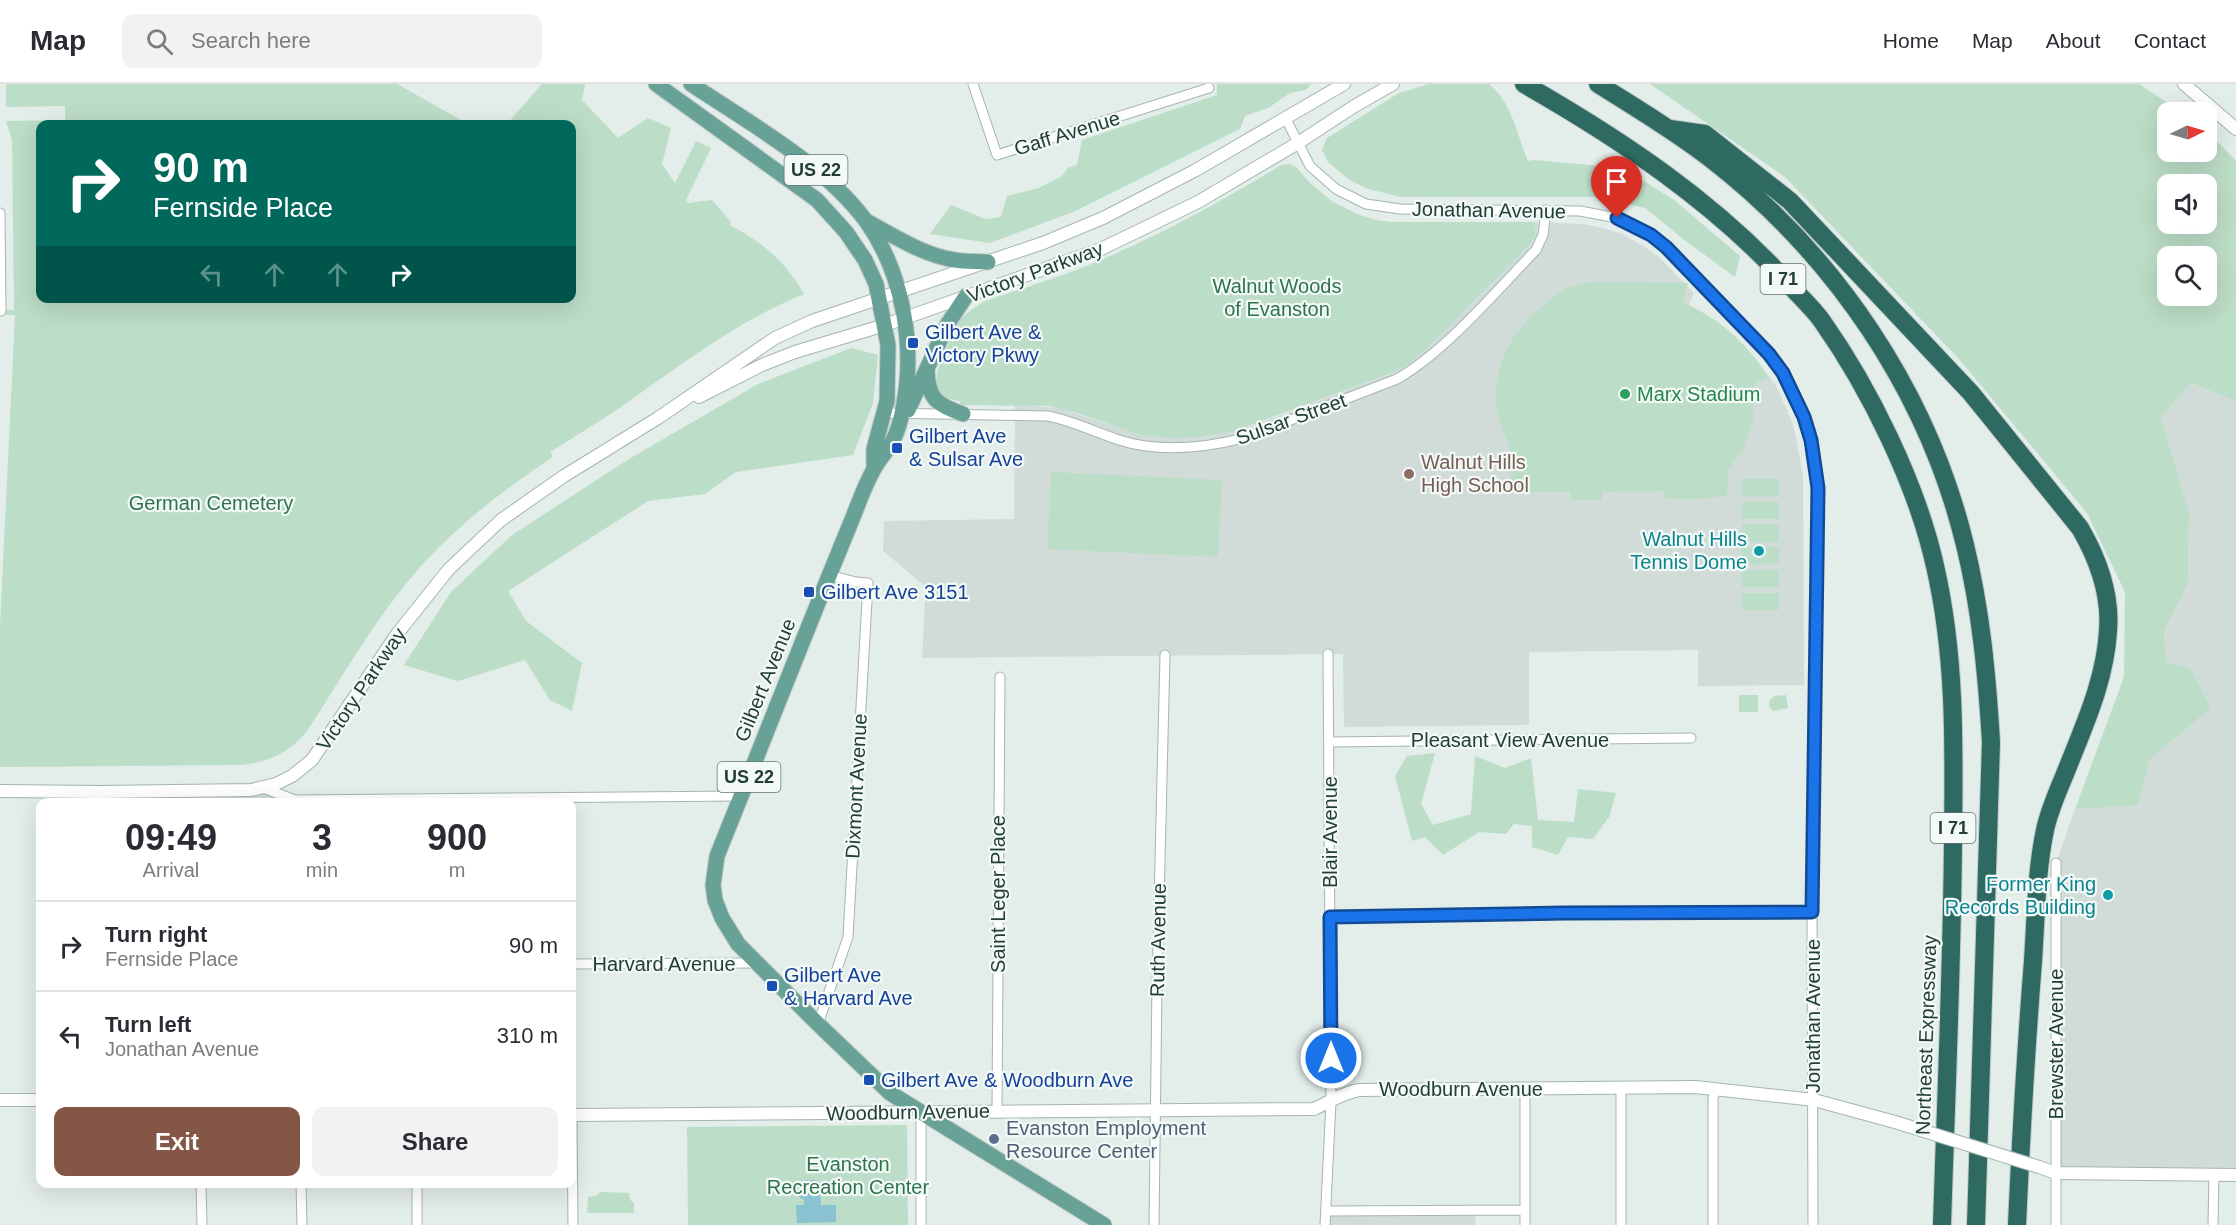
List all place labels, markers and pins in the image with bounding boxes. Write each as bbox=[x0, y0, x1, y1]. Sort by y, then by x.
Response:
pin bbox=[1591, 156, 1642, 218]
place label: Gilbert Ave & Victory Pkwy bbox=[925, 321, 1042, 366]
marker: Gilbert Ave & Victory Pkwy bbox=[906, 336, 920, 350]
place label: Marx Stadium bbox=[1637, 383, 1760, 405]
marker: Marx Stadium bbox=[1618, 387, 1632, 401]
place label: Gilbert Ave & Sulsar Ave bbox=[909, 425, 1023, 470]
marker: Gilbert Ave & Sulsar Ave bbox=[890, 441, 904, 455]
place label: Walnut Hills High School bbox=[1421, 451, 1529, 496]
marker: Walnut Hills High School bbox=[1402, 467, 1416, 481]
place label: Walnut Hills Tennis Dome bbox=[1630, 528, 1747, 573]
marker: Walnut Hills Tennis Dome bbox=[1752, 544, 1766, 558]
place label: Gilbert Ave 3151 bbox=[821, 581, 969, 603]
marker: Gilbert Ave 3151 bbox=[802, 585, 816, 599]
place label: Former King Records Building bbox=[1945, 873, 2096, 918]
marker: Former King Records Building bbox=[2101, 888, 2115, 902]
place label: Gilbert Ave & Harvard Ave bbox=[784, 964, 913, 1009]
marker: Gilbert Ave & Harvard Ave bbox=[765, 979, 779, 993]
place label: Gilbert Ave & Woodburn Ave bbox=[881, 1069, 1133, 1091]
marker: Gilbert Ave & Woodburn Ave bbox=[862, 1073, 876, 1087]
place label: Evanston Employment Resource Center bbox=[1006, 1117, 1207, 1162]
marker: Evanston Employment Resource Center bbox=[987, 1132, 1001, 1146]

